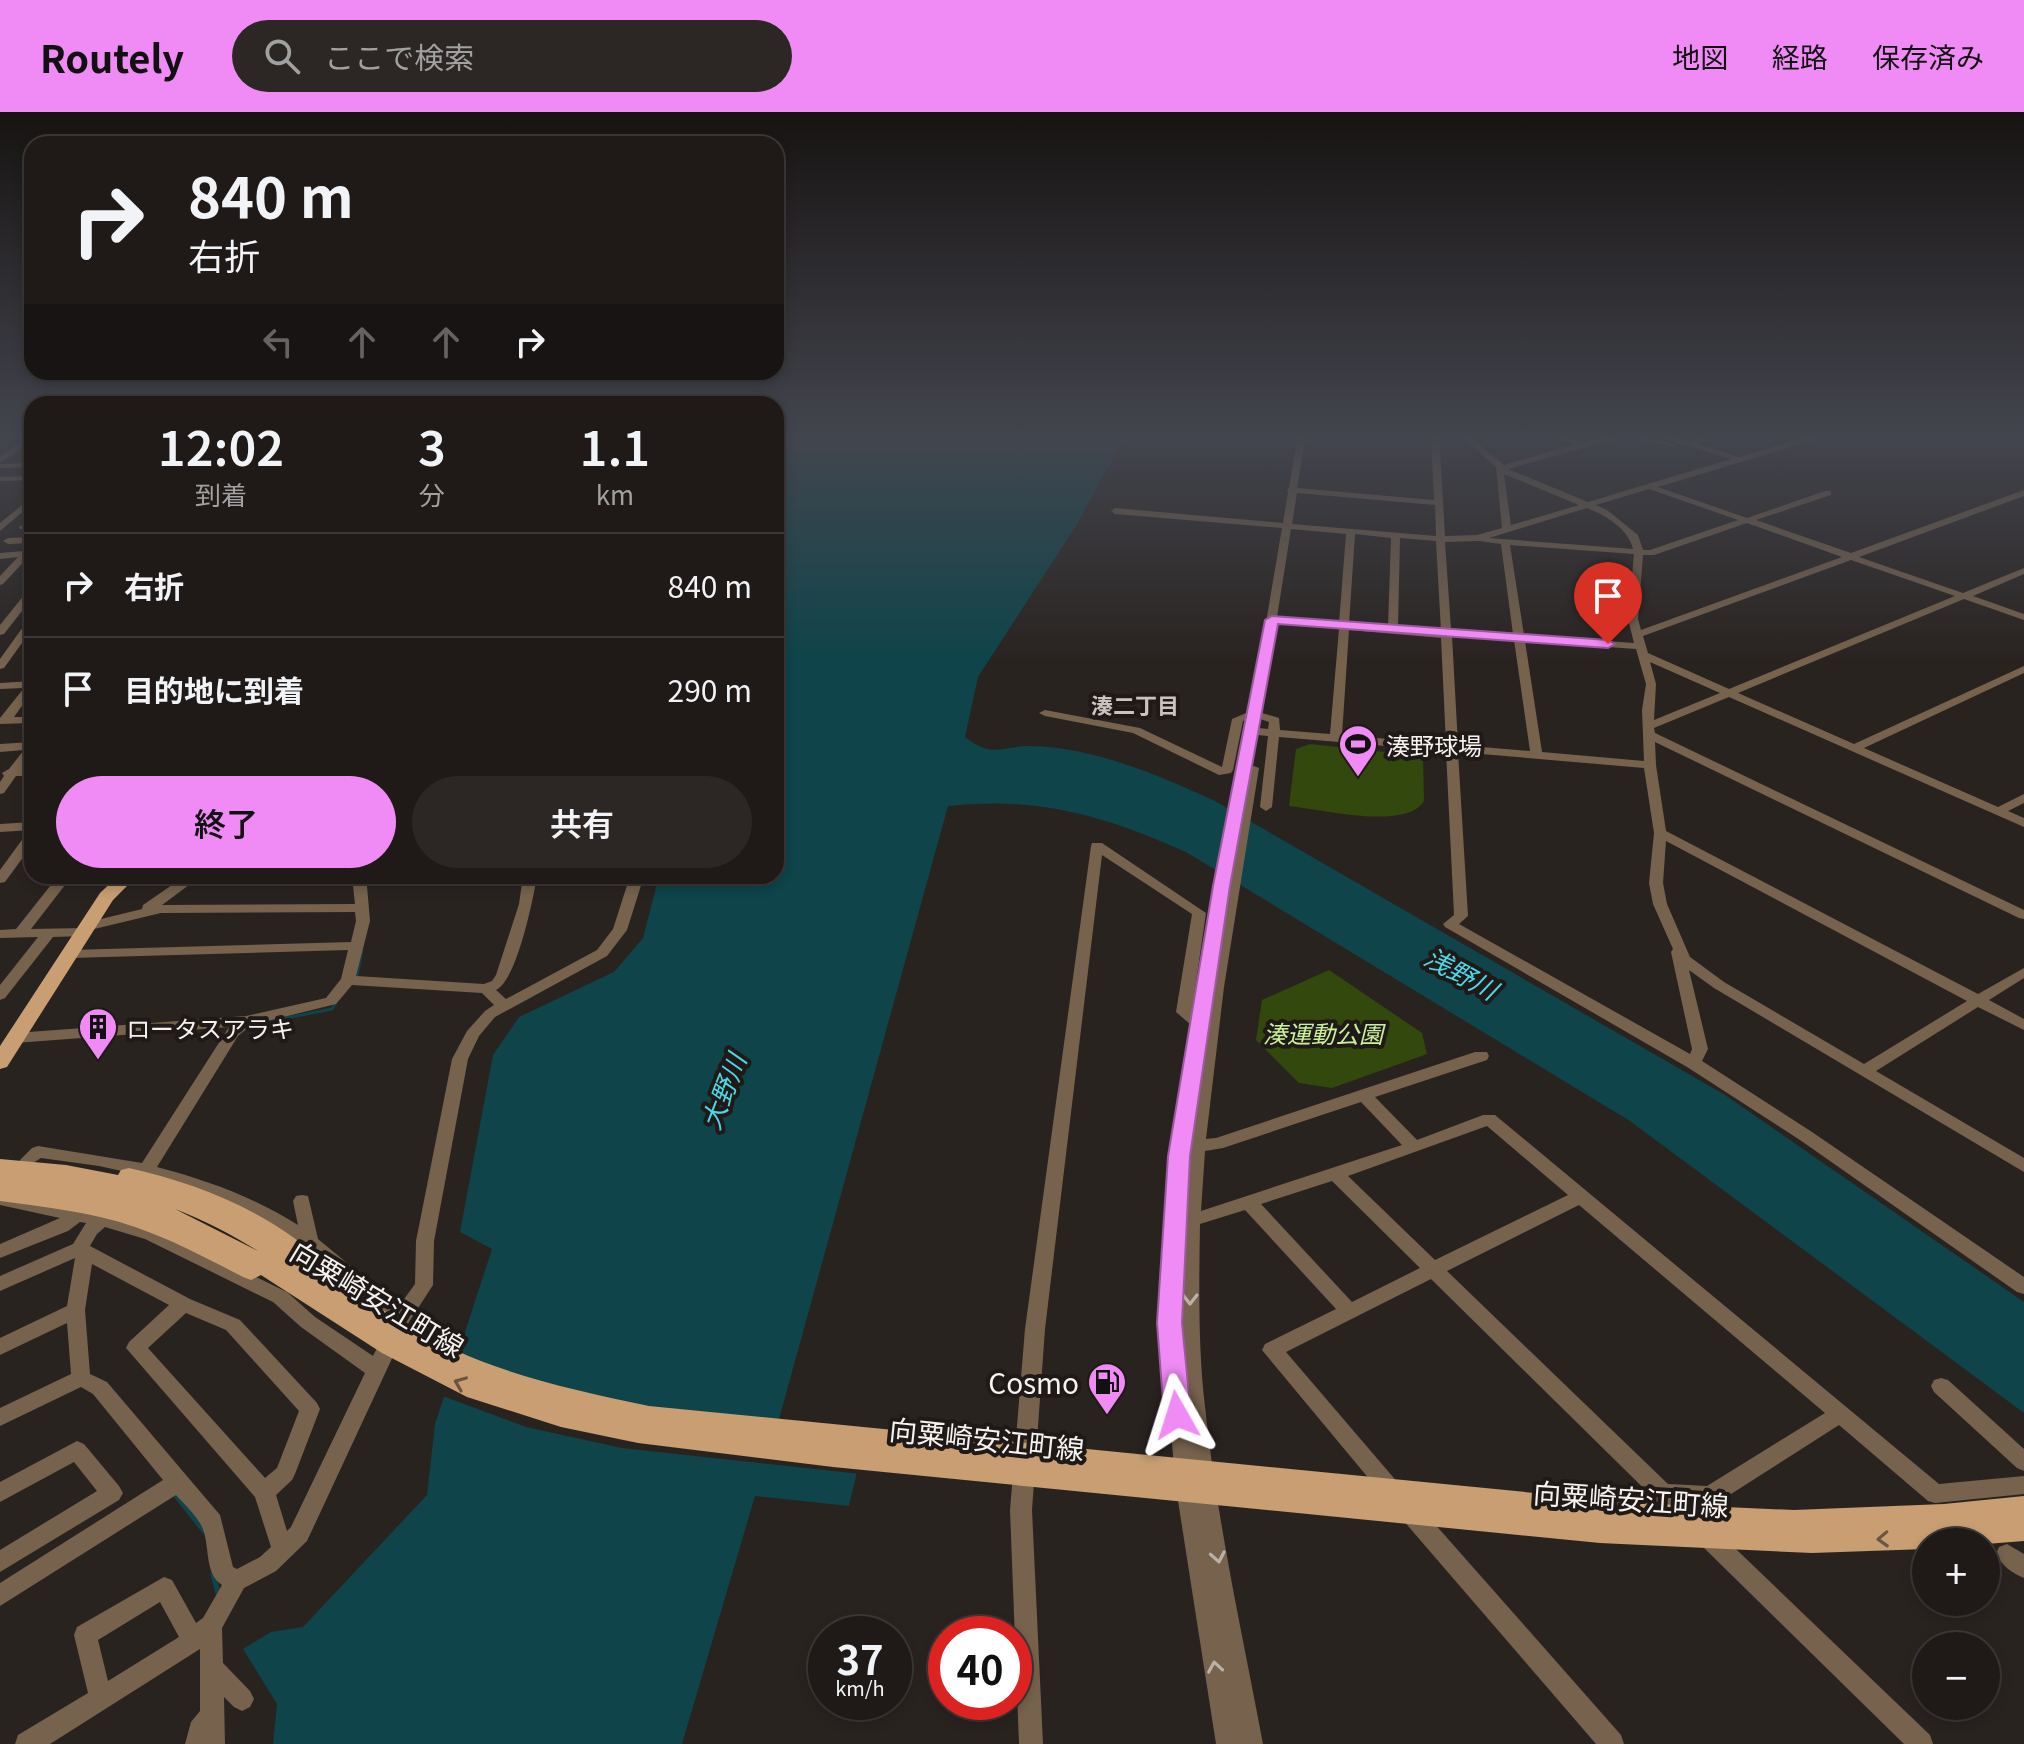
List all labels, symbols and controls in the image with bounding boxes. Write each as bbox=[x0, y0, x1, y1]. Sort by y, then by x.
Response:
search box bbox=[232, 20, 792, 92]
text: Routely bbox=[40, 29, 184, 84]
icon: search bbox=[260, 34, 304, 78]
text: ここで検索 bbox=[324, 34, 474, 78]
text: 地図 bbox=[1672, 36, 1728, 76]
text: 経路 bbox=[1772, 36, 1828, 76]
text: 保存済み bbox=[1872, 36, 1984, 76]
text: 840 m bbox=[188, 153, 354, 234]
icon: right bbox=[56, 168, 160, 272]
text: 右折 bbox=[188, 228, 260, 280]
icon: left bbox=[256, 320, 300, 364]
icon: ahead bbox=[340, 320, 384, 364]
icon: ahead bbox=[424, 320, 468, 364]
icon: right bbox=[508, 320, 552, 364]
text: 12:02 bbox=[158, 410, 284, 480]
text: 3 bbox=[418, 410, 446, 480]
text: 1.1 bbox=[580, 410, 650, 480]
text: 到着 bbox=[195, 475, 247, 512]
text: 分 bbox=[419, 475, 445, 512]
text: km bbox=[596, 475, 634, 512]
pin bbox=[1574, 562, 1642, 644]
icon: right bbox=[56, 563, 100, 607]
text: 右折 bbox=[124, 563, 184, 607]
text: 840 m bbox=[668, 563, 752, 607]
icon: arrive bbox=[1586, 574, 1630, 618]
icon: arrive bbox=[56, 667, 100, 711]
text: 目的地に到着 bbox=[124, 667, 304, 711]
text: 290 m bbox=[668, 667, 752, 711]
district label: 湊二丁目 bbox=[1091, 688, 1179, 720]
sports icon: 湊野球場 bbox=[1337, 723, 1379, 778]
place label: 湊野球場 bbox=[1386, 727, 1482, 762]
button: 終了 bbox=[56, 776, 396, 868]
button: 共有 bbox=[412, 776, 752, 868]
water label: 浅野川 bbox=[1419, 937, 1508, 1009]
building icon: ロータスアラキ bbox=[77, 1006, 119, 1061]
place label: ロータスアラキ bbox=[126, 1010, 294, 1045]
park label: 湊運動公園 bbox=[1263, 1015, 1386, 1050]
water label: 大野川 bbox=[691, 1045, 754, 1134]
street label: 向粟崎安江町線 bbox=[284, 1230, 472, 1366]
one-way arrow bbox=[1181, 1293, 1199, 1306]
fuel station icon: Cosmo bbox=[1086, 1361, 1128, 1416]
place label: Cosmo bbox=[988, 1362, 1079, 1402]
position arrow bbox=[1135, 1373, 1219, 1457]
one-way arrow bbox=[454, 1377, 468, 1393]
street label: 向粟崎安江町線 bbox=[887, 1408, 1087, 1468]
street label: 向粟崎安江町線 bbox=[1532, 1471, 1730, 1525]
map controls bbox=[1912, 1528, 2000, 1720]
button: + bbox=[1912, 1528, 2000, 1616]
one-way arrow bbox=[1876, 1531, 1889, 1548]
one-way arrow bbox=[1208, 1551, 1225, 1564]
speed limit sign: 40 bbox=[928, 1616, 1032, 1720]
text: 37 bbox=[836, 1629, 884, 1687]
button: − bbox=[1912, 1632, 2000, 1720]
one-way arrow bbox=[1208, 1660, 1225, 1674]
text: km/h bbox=[835, 1673, 885, 1702]

